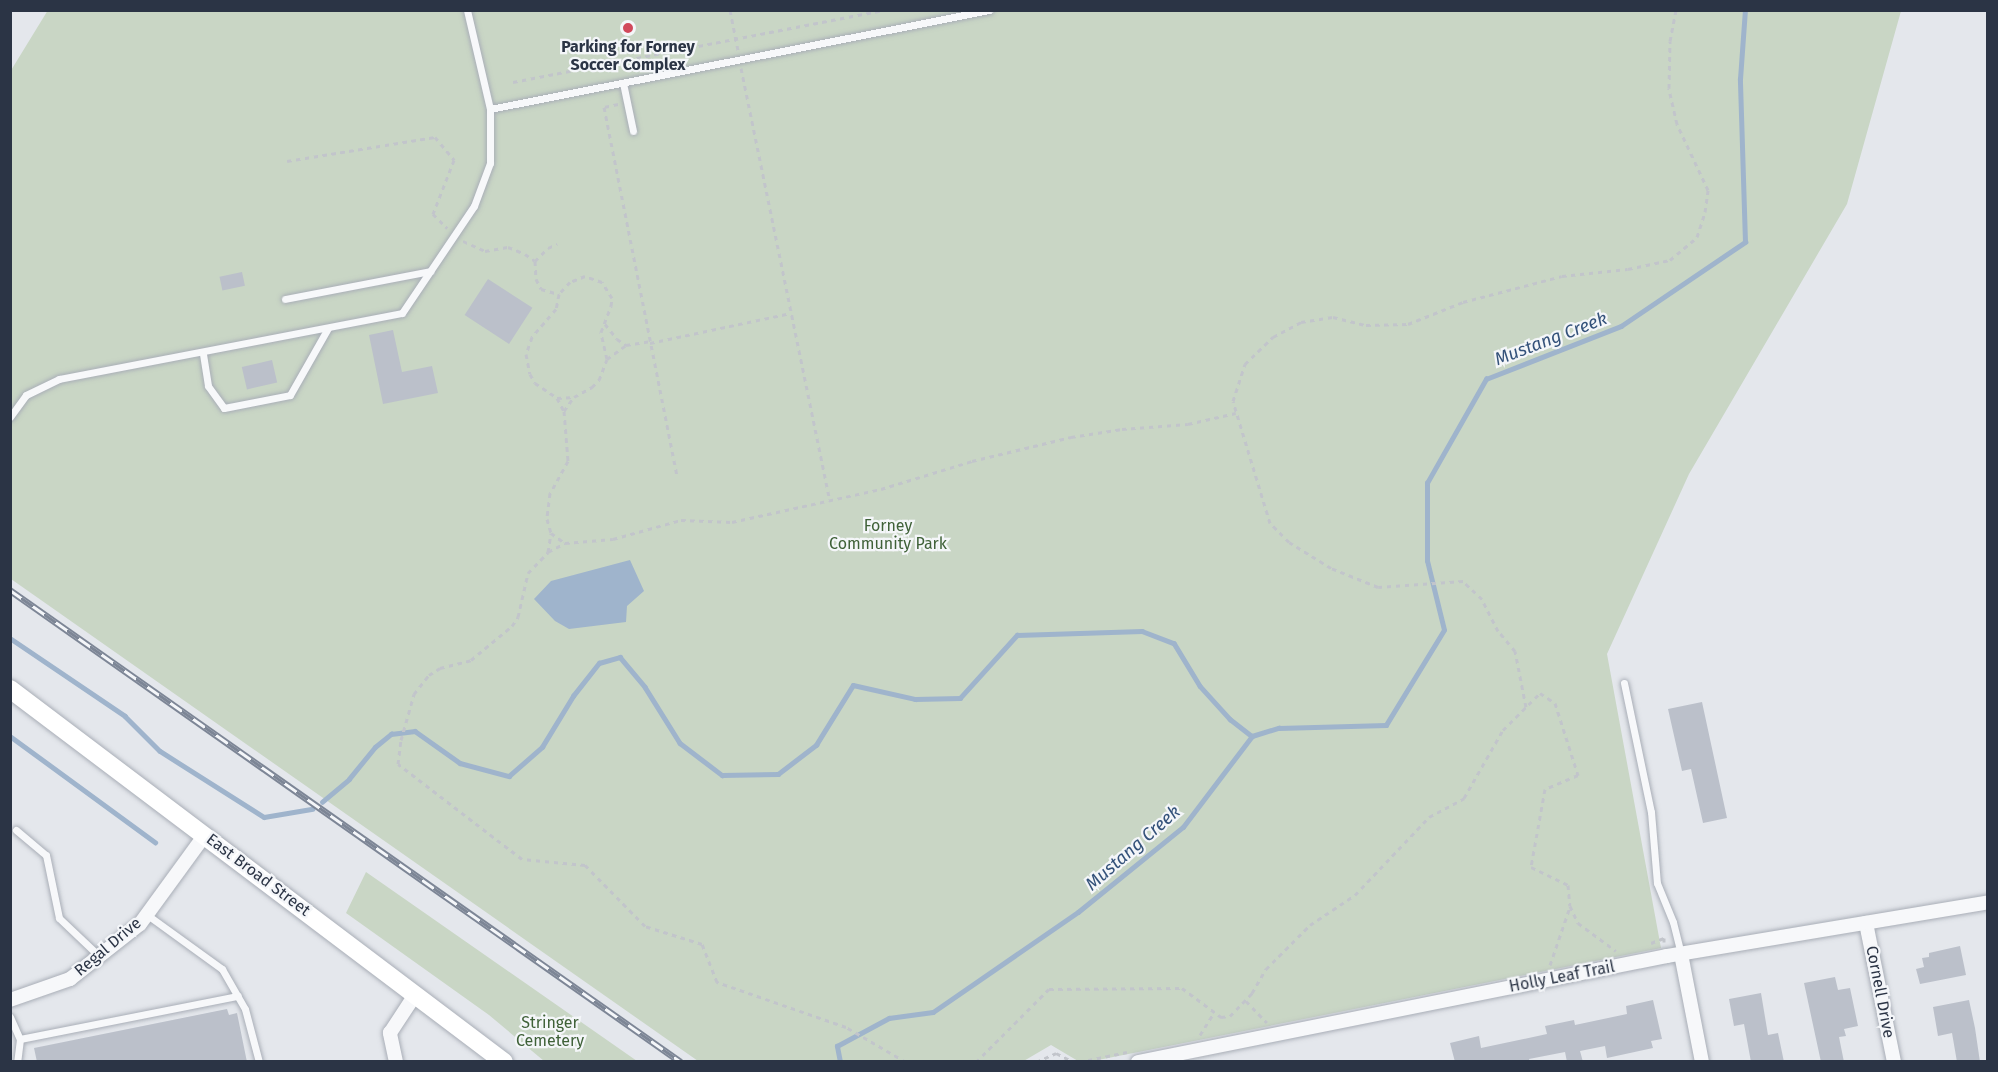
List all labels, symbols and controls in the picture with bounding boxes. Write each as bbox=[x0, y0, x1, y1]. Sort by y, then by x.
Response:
marker: Parking for Forney Soccer Complex bbox=[621, 21, 635, 35]
place label: Parking for Forney Soccer Complex bbox=[561, 37, 695, 75]
water label: Mustang Creek bbox=[1492, 308, 1610, 370]
park label: Forney Community Park bbox=[829, 516, 947, 554]
water label: Mustang Creek bbox=[1081, 801, 1185, 895]
street label: East Broad Street bbox=[202, 830, 314, 920]
street label: Regal Drive bbox=[71, 914, 145, 980]
street label: Cornell Drive bbox=[1862, 944, 1898, 1040]
street label: Holly Leaf Trail bbox=[1508, 957, 1616, 997]
park label: Stringer Cemetery bbox=[516, 1013, 584, 1051]

